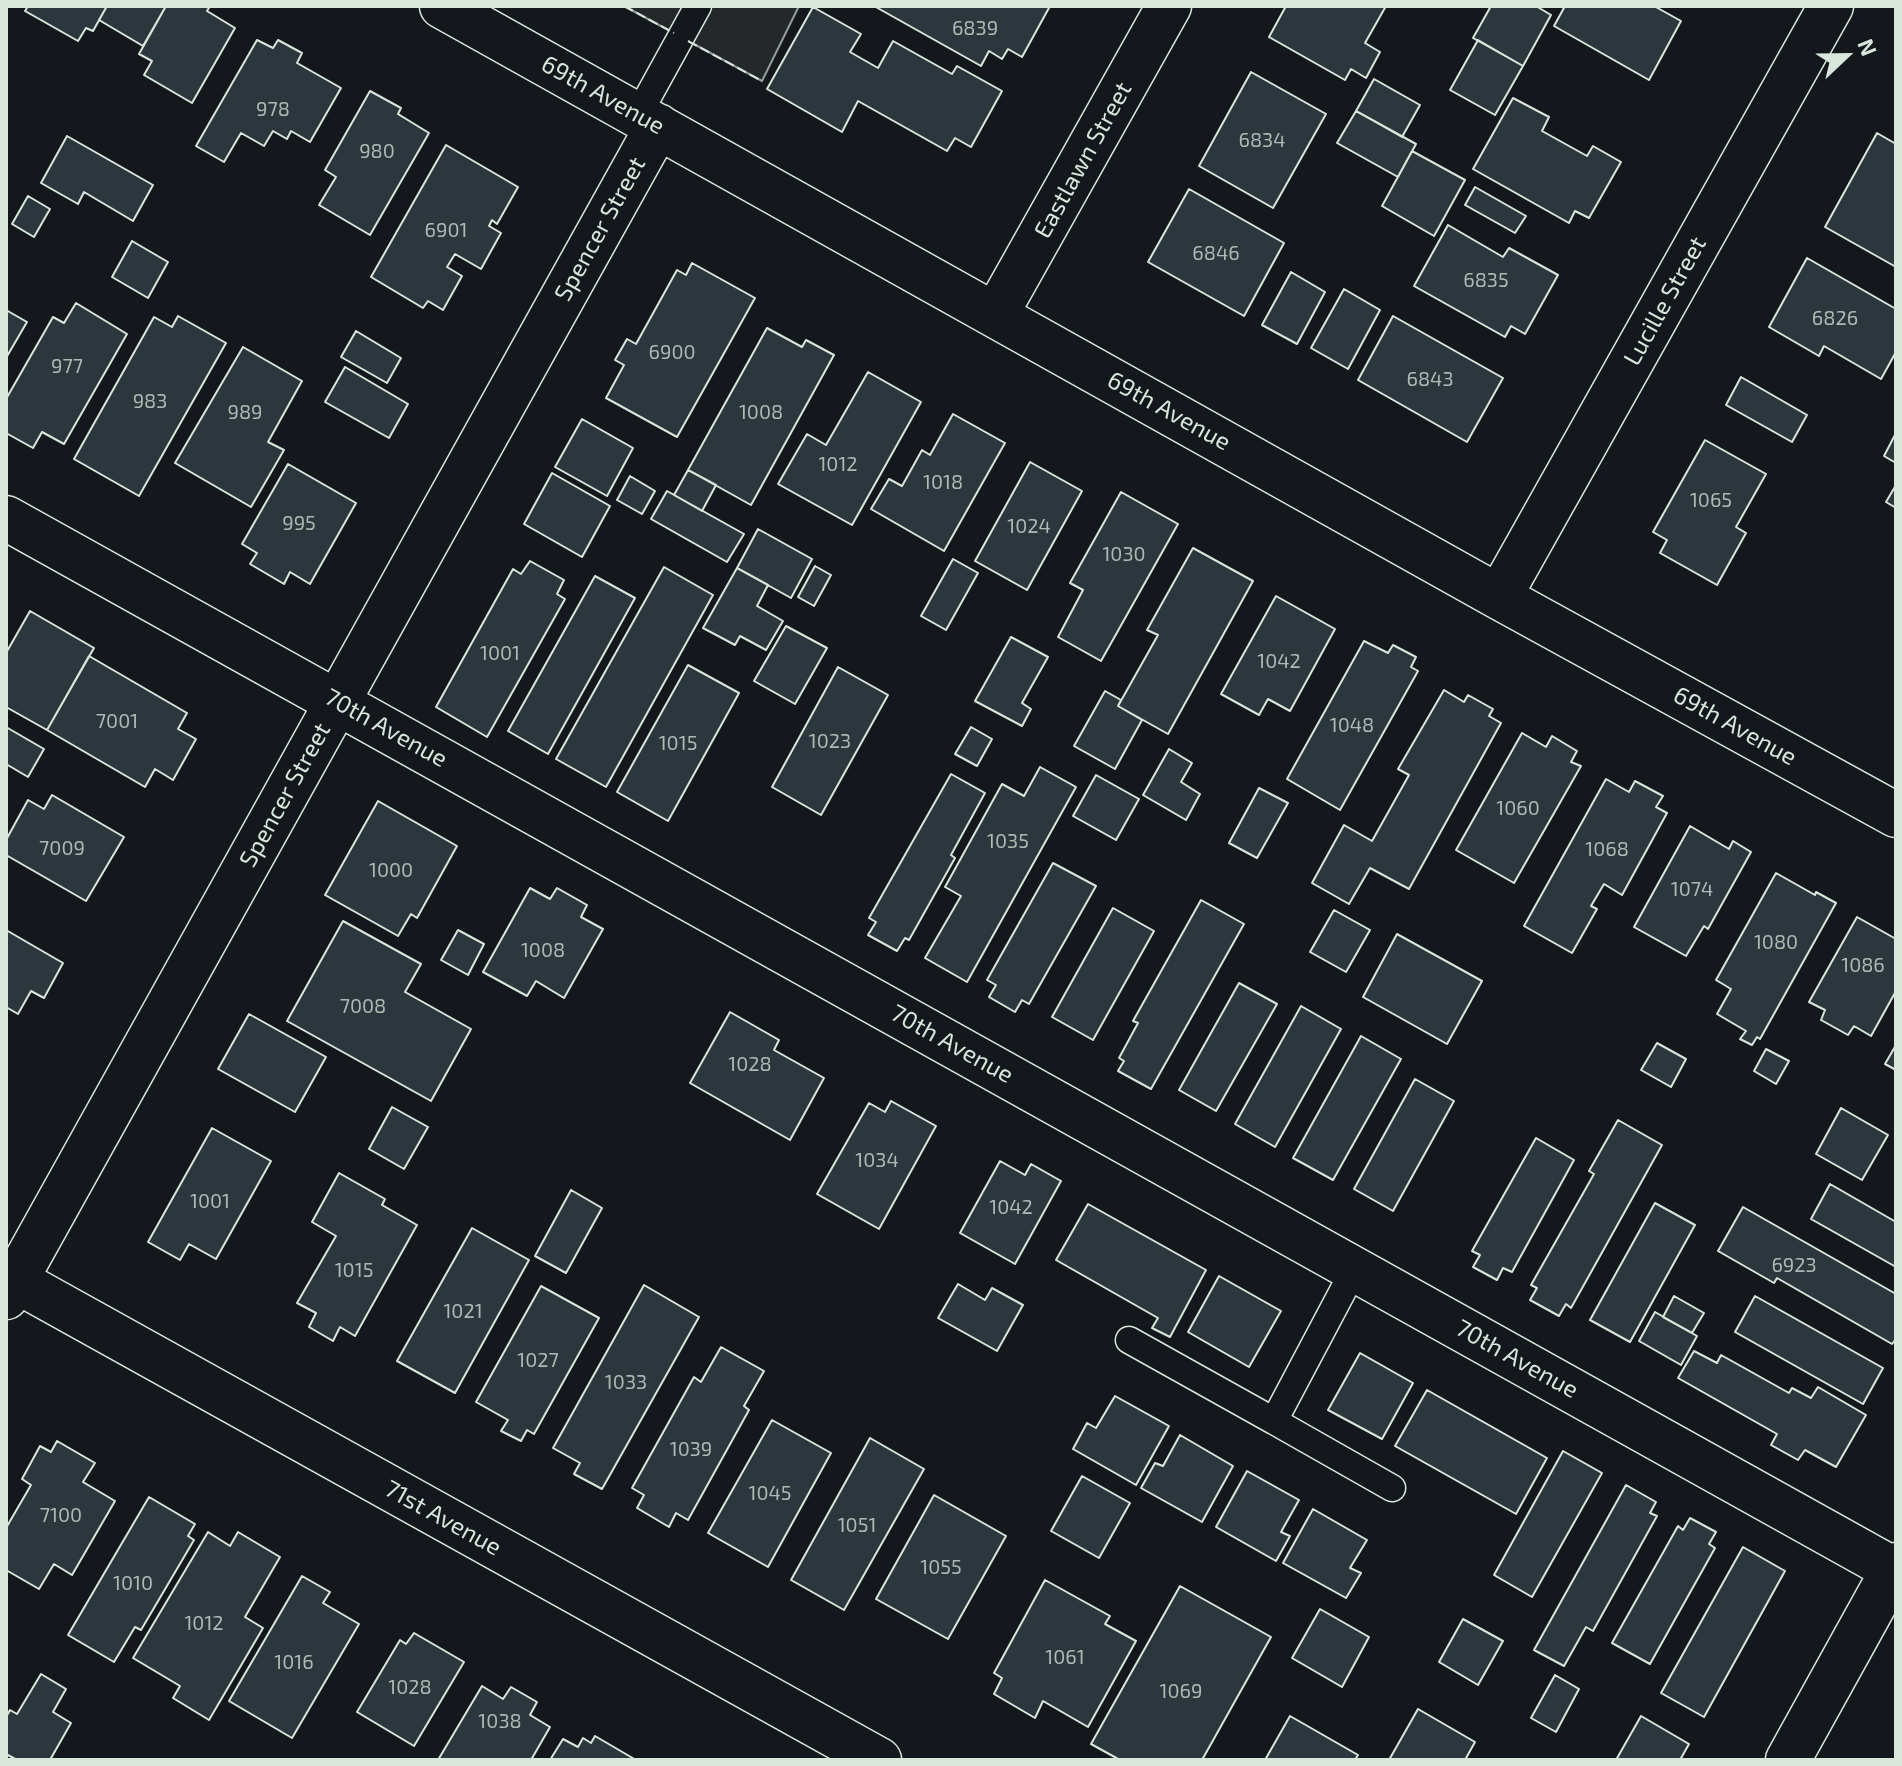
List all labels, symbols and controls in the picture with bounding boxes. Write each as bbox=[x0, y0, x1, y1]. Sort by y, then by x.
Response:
house number: 6839 bbox=[952, 16, 998, 40]
north arrow bbox=[1806, 16, 1886, 96]
text: N bbox=[1853, 35, 1883, 59]
street label: 69th Avenue bbox=[536, 49, 670, 141]
street label: Eastlawn Street bbox=[1028, 77, 1138, 243]
house number: 978 bbox=[256, 97, 290, 121]
house number: 6834 bbox=[1239, 128, 1285, 152]
house number: 980 bbox=[359, 139, 395, 163]
street label: Spencer Street bbox=[549, 152, 651, 306]
house number: 6901 bbox=[425, 218, 467, 242]
street label: Lucille Street bbox=[1618, 232, 1712, 370]
house number: 6846 bbox=[1192, 241, 1240, 265]
house number: 6835 bbox=[1463, 268, 1509, 292]
house number: 6826 bbox=[1812, 306, 1858, 330]
house number: 6900 bbox=[649, 340, 695, 364]
house number: 977 bbox=[51, 354, 83, 378]
street label: 69th Avenue bbox=[1102, 365, 1236, 457]
house number: 6843 bbox=[1407, 367, 1453, 391]
house number: 983 bbox=[133, 389, 167, 413]
house number: 989 bbox=[227, 400, 263, 424]
house number: 1008 bbox=[739, 400, 783, 424]
house number: 1012 bbox=[818, 452, 858, 476]
house number: 1018 bbox=[923, 470, 963, 494]
house number: 1065 bbox=[1690, 488, 1732, 512]
house number: 995 bbox=[282, 511, 316, 535]
house number: 1024 bbox=[1007, 514, 1051, 538]
house number: 1030 bbox=[1102, 542, 1146, 566]
house number: 1001 bbox=[480, 641, 520, 665]
house number: 1042 bbox=[1257, 649, 1301, 673]
street label: 69th Avenue bbox=[1668, 680, 1802, 772]
street label: 70th Avenue bbox=[320, 683, 452, 773]
house number: 7001 bbox=[96, 709, 138, 733]
house number: 1048 bbox=[1330, 713, 1374, 737]
street label: Spencer Street bbox=[234, 718, 336, 872]
house number: 1023 bbox=[809, 729, 851, 753]
house number: 1015 bbox=[659, 731, 697, 755]
house number: 1060 bbox=[1496, 796, 1540, 820]
house number: 1035 bbox=[987, 829, 1029, 853]
house number: 7009 bbox=[39, 836, 85, 860]
house number: 1068 bbox=[1585, 837, 1629, 861]
house number: 1000 bbox=[369, 858, 413, 882]
house number: 1074 bbox=[1671, 877, 1713, 901]
house number: 1080 bbox=[1754, 930, 1798, 954]
house number: 1008 bbox=[521, 938, 565, 962]
house number: 1086 bbox=[1841, 953, 1885, 977]
house number: 7008 bbox=[340, 994, 386, 1018]
street label: 70th Avenue bbox=[886, 999, 1018, 1089]
house number: 1028 bbox=[728, 1052, 772, 1076]
house number: 1034 bbox=[855, 1148, 899, 1172]
house number: 1001 bbox=[190, 1189, 230, 1213]
house number: 1042 bbox=[989, 1195, 1033, 1219]
house number: 6923 bbox=[1771, 1253, 1817, 1277]
house number: 1015 bbox=[335, 1258, 373, 1282]
house number: 1021 bbox=[443, 1299, 483, 1323]
street label: 70th Avenue bbox=[1451, 1314, 1583, 1404]
house number: 1027 bbox=[517, 1348, 559, 1372]
house number: 1033 bbox=[605, 1370, 647, 1394]
house number: 1039 bbox=[670, 1437, 712, 1461]
street label: 71st Avenue bbox=[380, 1474, 506, 1562]
house number: 1045 bbox=[748, 1481, 792, 1505]
house number: 7100 bbox=[40, 1503, 82, 1527]
house number: 1051 bbox=[838, 1513, 876, 1537]
house number: 1055 bbox=[920, 1555, 962, 1579]
house number: 1010 bbox=[113, 1571, 153, 1595]
house number: 1012 bbox=[184, 1611, 224, 1635]
house number: 1061 bbox=[1045, 1645, 1085, 1669]
house number: 1016 bbox=[274, 1650, 314, 1674]
house number: 1028 bbox=[388, 1675, 432, 1699]
house number: 1069 bbox=[1160, 1679, 1202, 1703]
house number: 1038 bbox=[478, 1709, 522, 1733]

